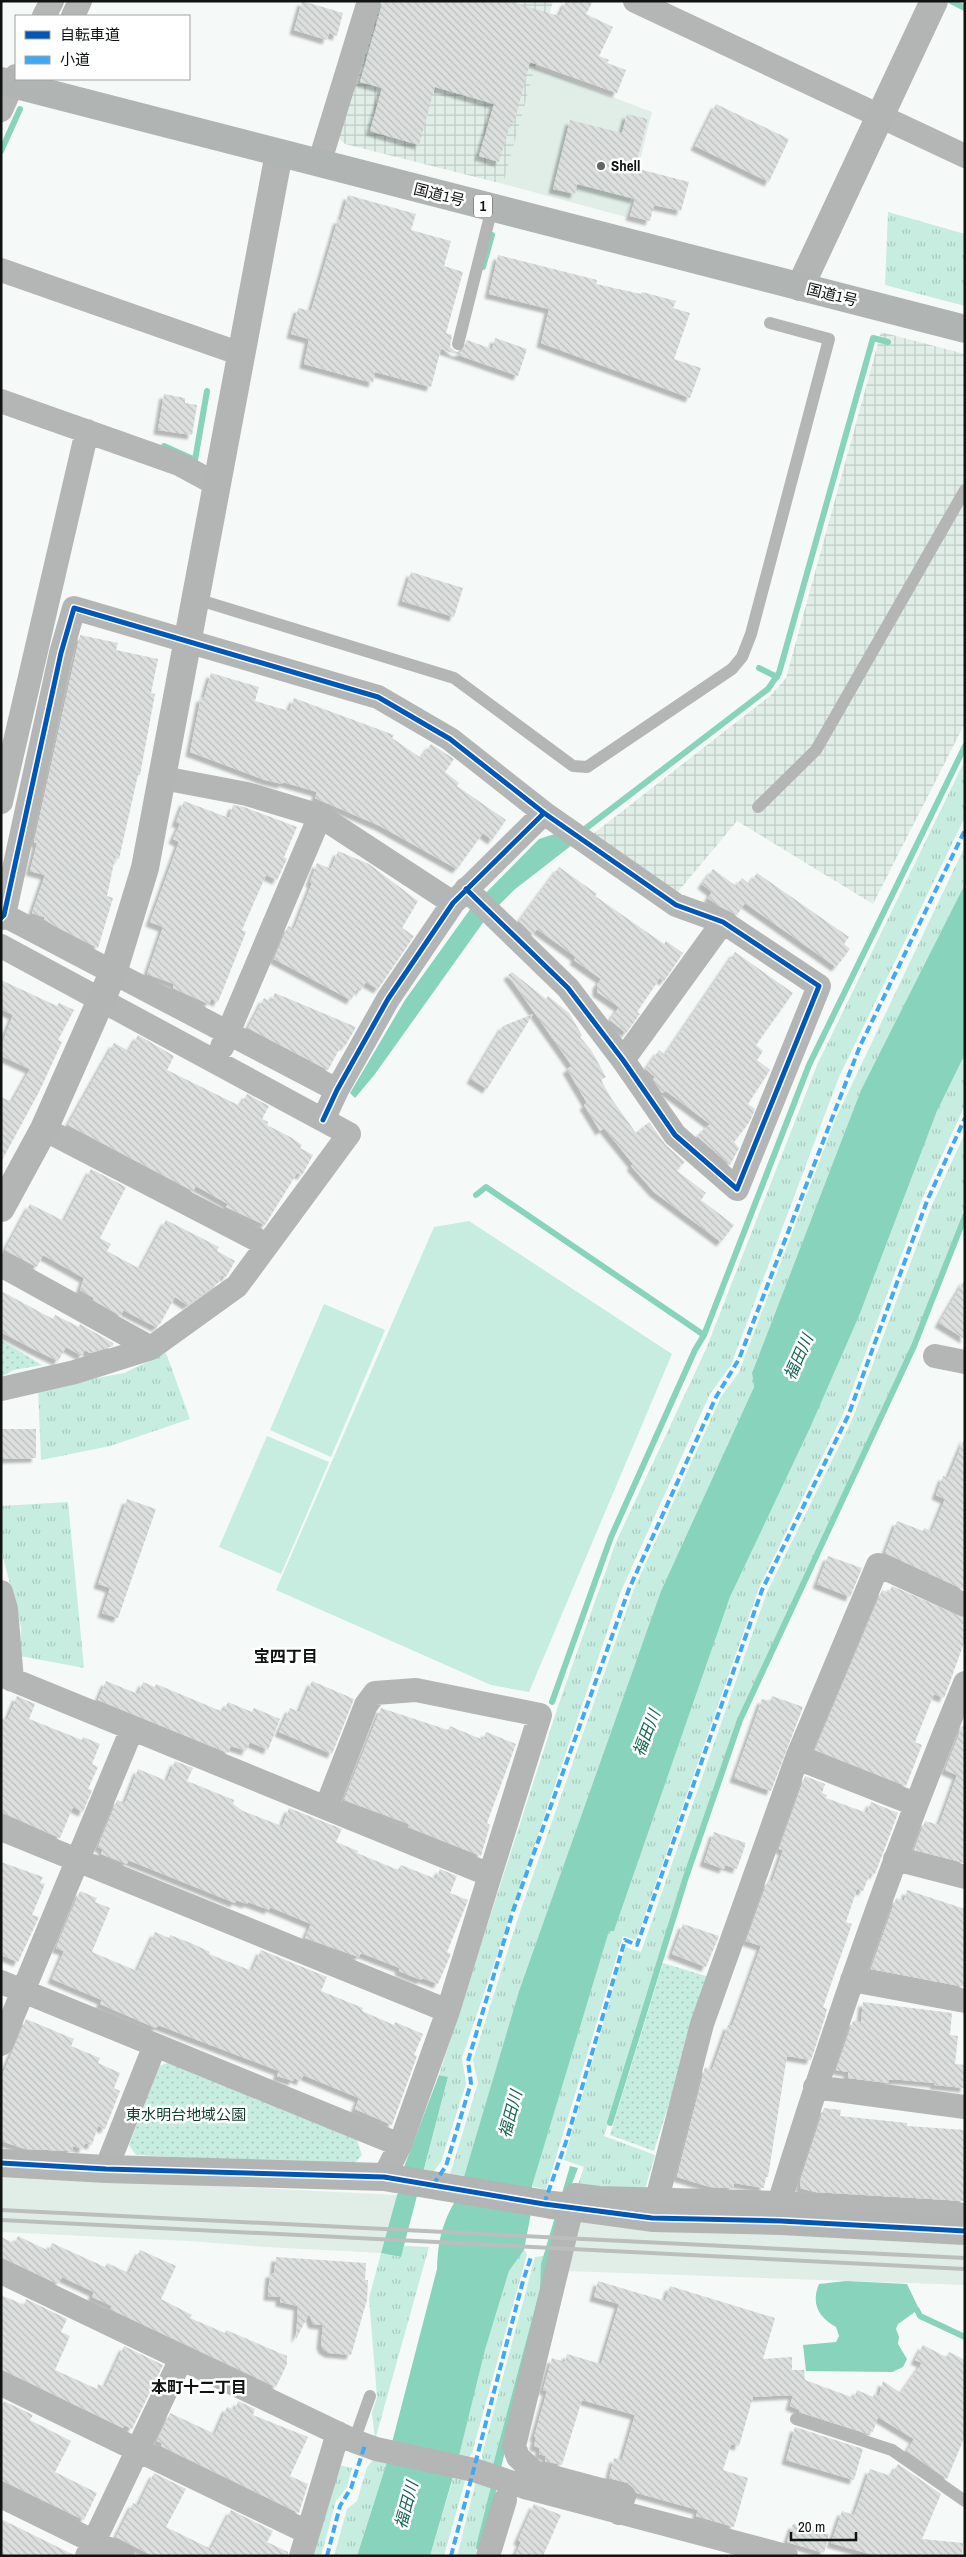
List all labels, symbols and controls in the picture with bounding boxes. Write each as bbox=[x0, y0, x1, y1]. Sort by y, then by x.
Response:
legend bbox=[15, 15, 190, 80]
text: 自転車道 bbox=[60, 24, 120, 45]
text: 小道 bbox=[60, 49, 90, 70]
place label: Shell bbox=[611, 155, 640, 176]
marker: Shell bbox=[595, 160, 607, 172]
street label: 国道1号 bbox=[411, 178, 467, 211]
road number: 1 bbox=[474, 195, 492, 218]
street label: 国道1号 bbox=[804, 278, 860, 311]
water label: 福田川 bbox=[778, 1329, 819, 1383]
district label: 宝四丁目 bbox=[254, 1645, 318, 1667]
water label: 福田川 bbox=[627, 1705, 666, 1759]
water label: 福田川 bbox=[493, 2086, 527, 2140]
park label: 東水明台地域公園 bbox=[126, 2104, 246, 2125]
district label: 本町十二丁目 bbox=[151, 2376, 247, 2398]
water label: 福田川 bbox=[389, 2477, 423, 2531]
scale bar bbox=[791, 2510, 856, 2542]
text: 20 m bbox=[798, 2516, 825, 2537]

